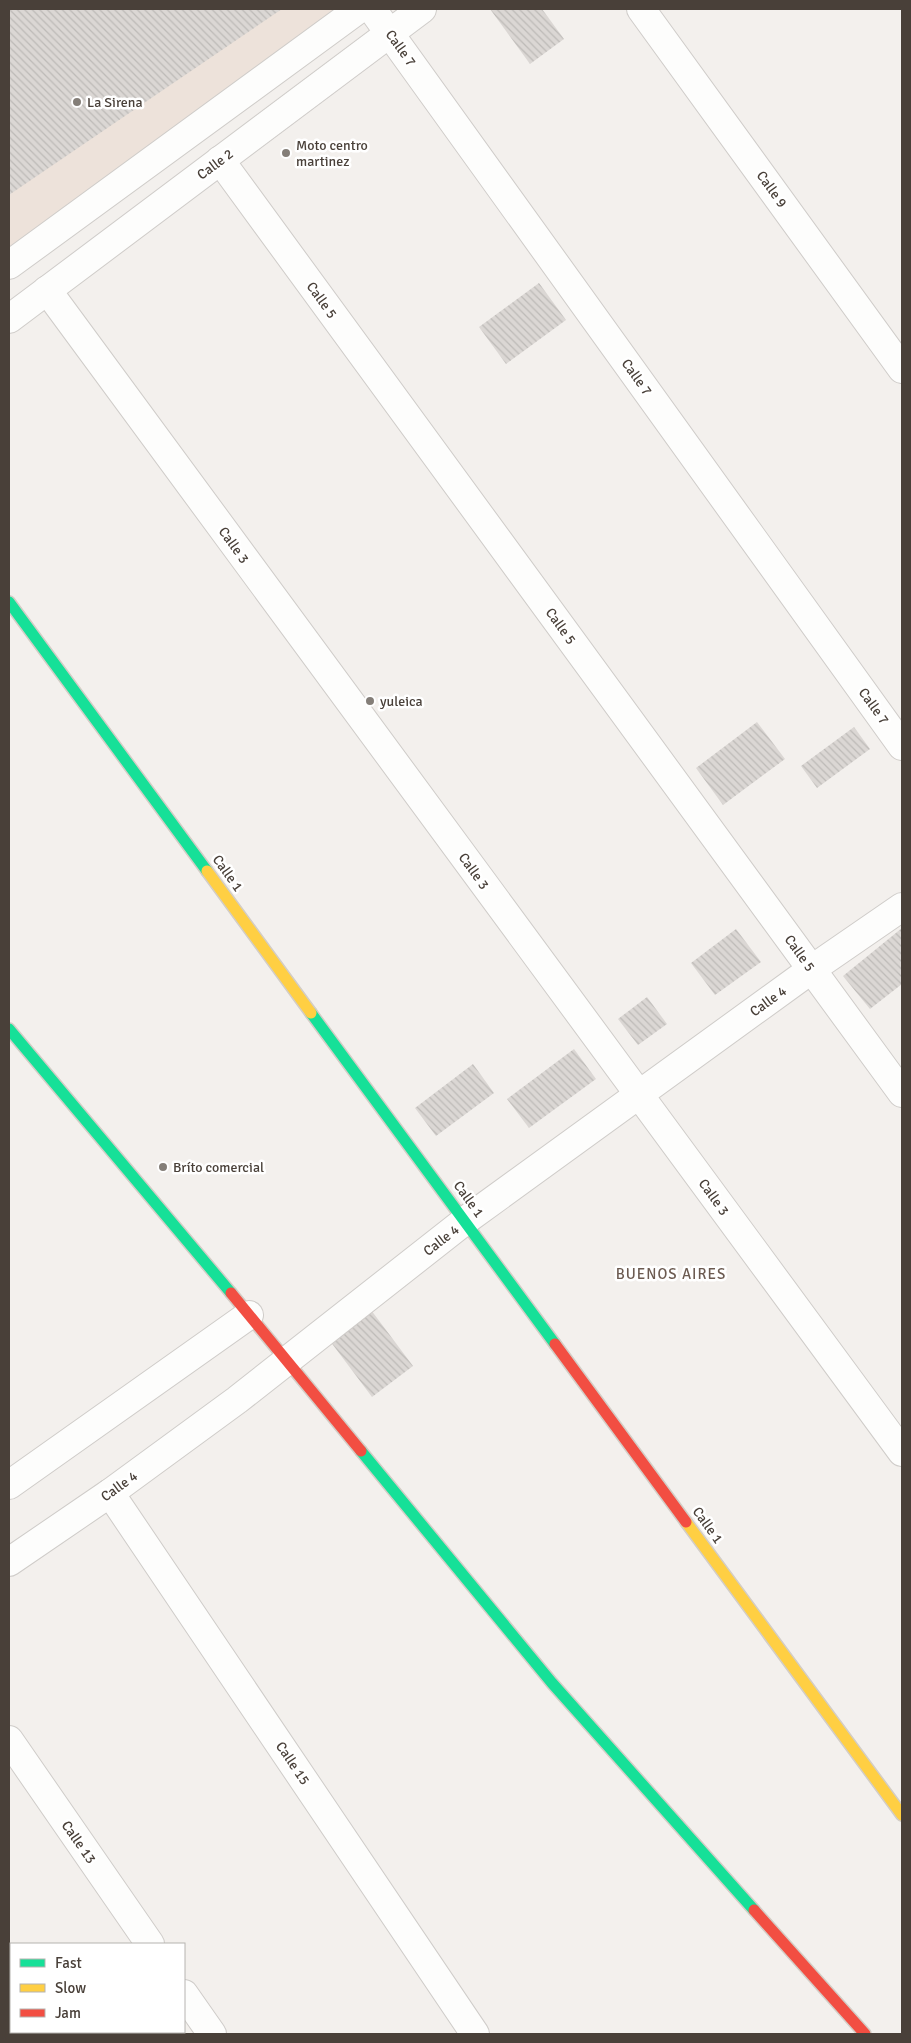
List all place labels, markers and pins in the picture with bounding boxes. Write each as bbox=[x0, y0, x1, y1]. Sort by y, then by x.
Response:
place label: La Sirena bbox=[87, 94, 143, 111]
marker: La Sirena bbox=[71, 96, 83, 108]
place label: Moto centro martinez bbox=[296, 137, 368, 170]
marker: Moto centro martinez bbox=[280, 147, 292, 159]
place label: yuleica bbox=[380, 693, 423, 710]
marker: yuleica bbox=[364, 695, 376, 707]
place label: Bríto comercial bbox=[173, 1159, 264, 1176]
marker: Bríto comercial bbox=[157, 1161, 169, 1173]

